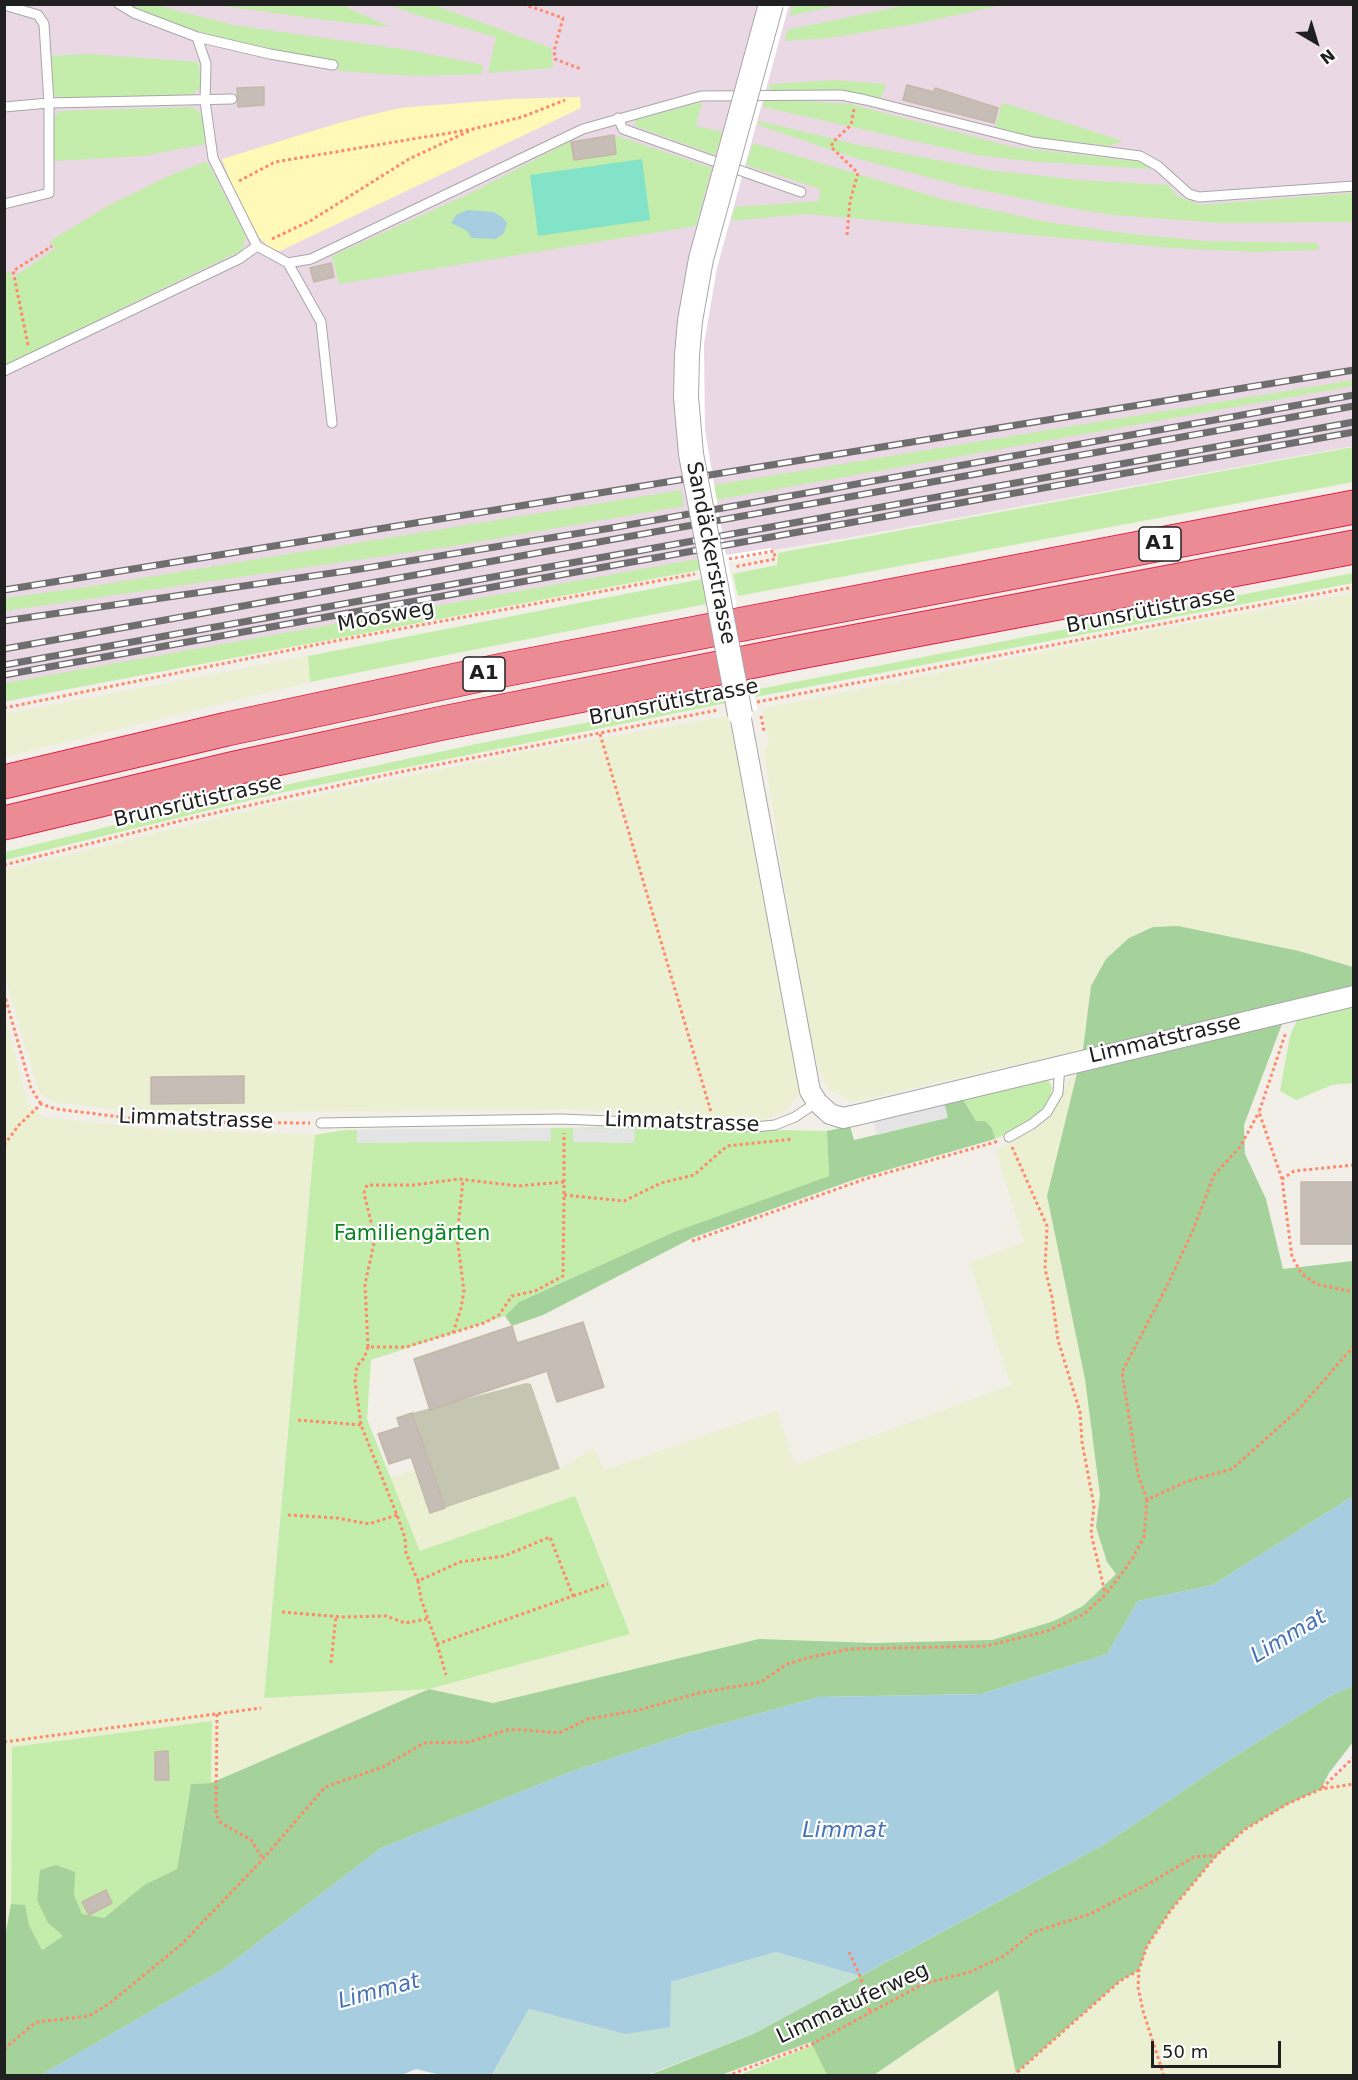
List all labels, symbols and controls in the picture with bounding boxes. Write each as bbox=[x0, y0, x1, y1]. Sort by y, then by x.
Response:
north arrow bbox=[1286, 12, 1346, 72]
text: N bbox=[1316, 45, 1339, 68]
street label: Sandäckerstrasse bbox=[680, 459, 740, 647]
road number: A1 bbox=[1139, 527, 1181, 561]
street label: Brunsrütistrasse bbox=[1064, 582, 1238, 640]
street label: Moosweg bbox=[335, 596, 437, 638]
road number: A1 bbox=[463, 657, 505, 691]
street label: Brunsrütistrasse bbox=[587, 674, 761, 732]
street label: Brunsrütistrasse bbox=[111, 770, 285, 834]
street label: Limmatstrasse bbox=[1087, 1010, 1243, 1070]
street label: Limmatstrasse bbox=[118, 1105, 274, 1135]
street label: Limmatstrasse bbox=[604, 1108, 760, 1138]
park label: Familiengärten bbox=[334, 1222, 490, 1248]
water label: Limmat bbox=[1246, 1604, 1332, 1670]
water label: Limmat bbox=[802, 1818, 886, 1844]
street label: Limmatuferweg bbox=[773, 1958, 933, 2050]
water label: Limmat bbox=[335, 1968, 423, 2016]
scale bar bbox=[1154, 2029, 1284, 2067]
text: 50 m bbox=[1162, 2041, 1208, 2062]

